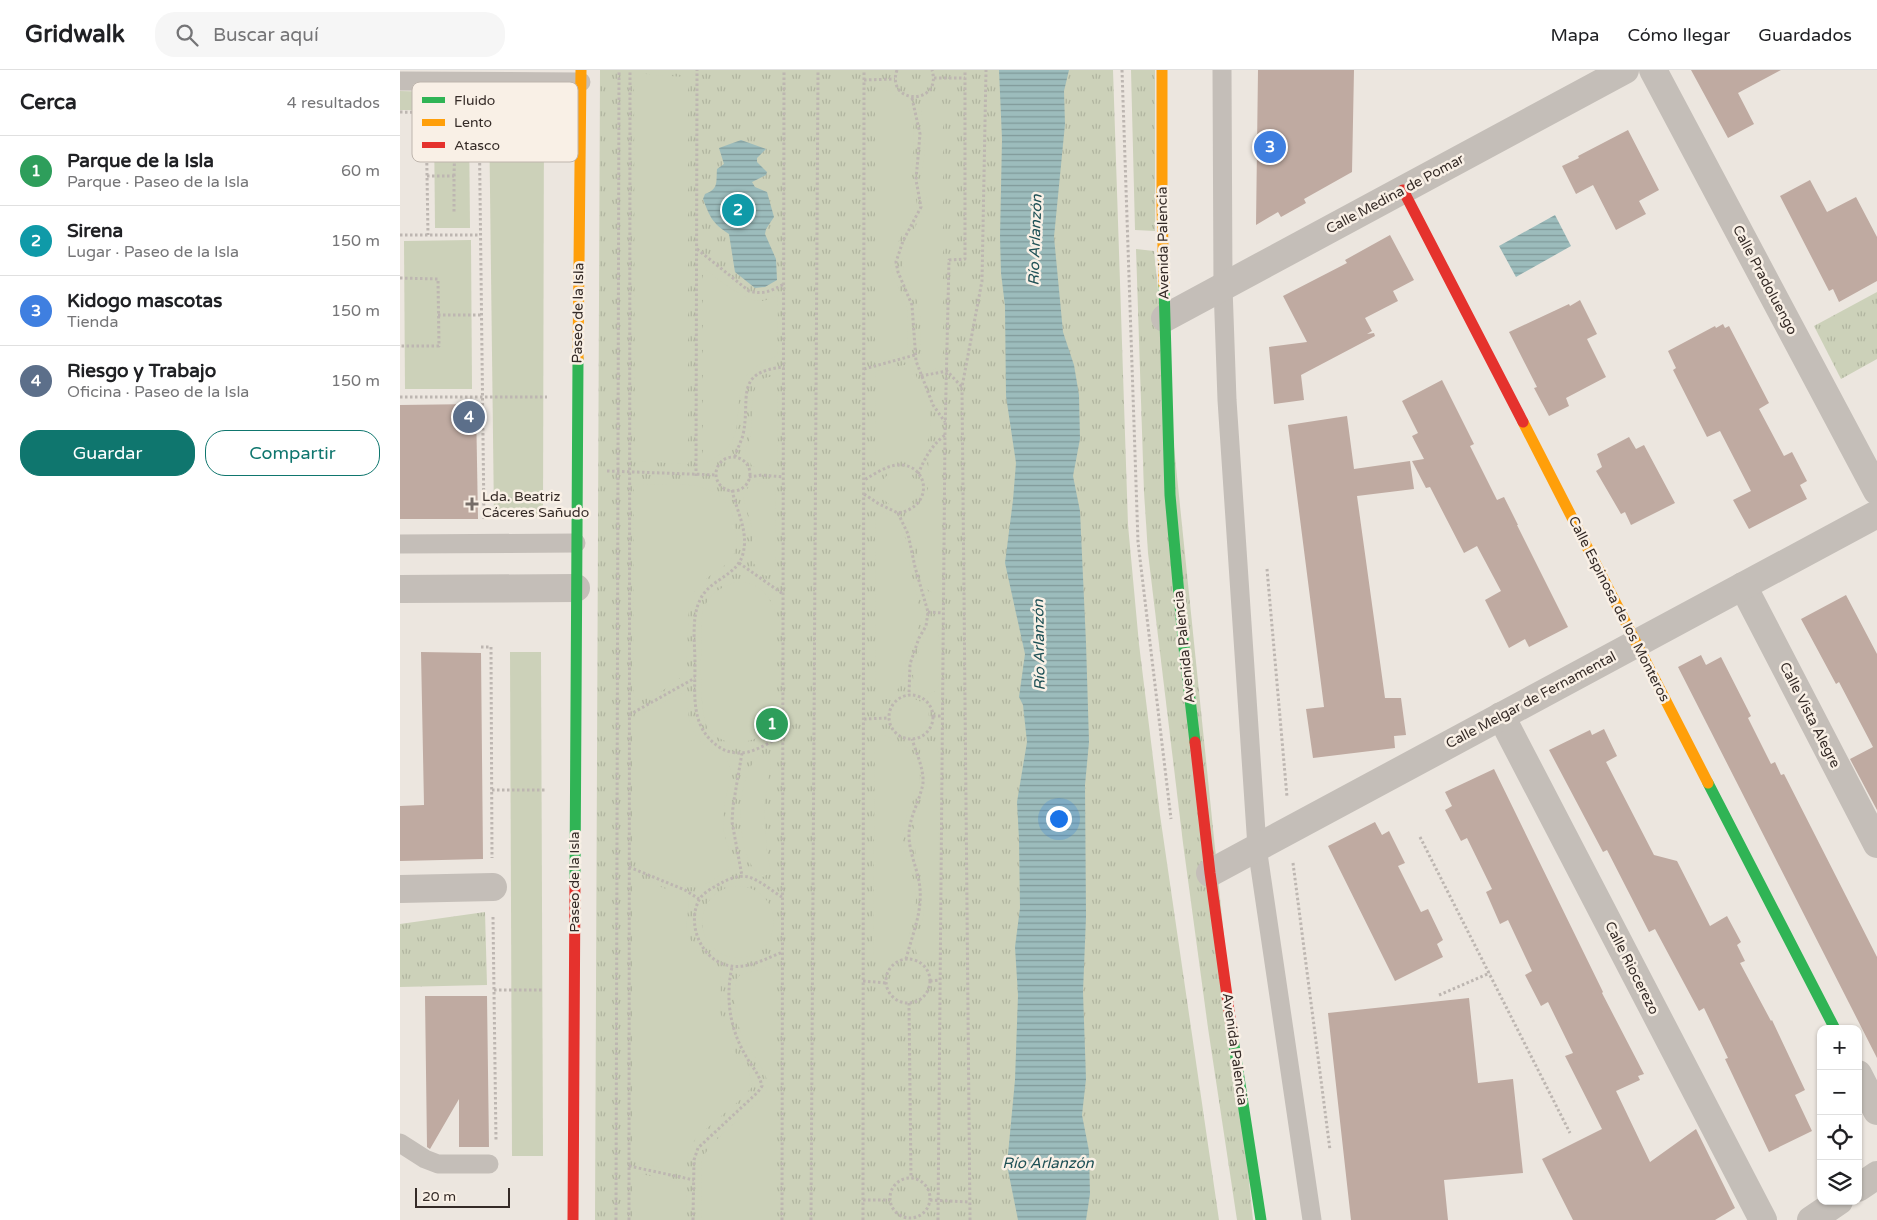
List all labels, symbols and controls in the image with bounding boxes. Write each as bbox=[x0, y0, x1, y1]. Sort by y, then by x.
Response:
search box bbox=[155, 12, 505, 57]
text: Gridwalk bbox=[25, 20, 125, 49]
icon: search bbox=[173, 21, 201, 49]
text: Buscar aquí bbox=[213, 24, 319, 46]
text: Mapa bbox=[1550, 24, 1599, 46]
text: Cómo llegar bbox=[1627, 24, 1730, 46]
text: Guardados bbox=[1758, 24, 1852, 46]
legend bbox=[412, 82, 578, 162]
text: Cerca bbox=[20, 90, 77, 115]
text: Fluido bbox=[454, 92, 495, 109]
text: 4 resultados bbox=[287, 93, 380, 113]
text: Lento bbox=[454, 114, 492, 131]
pin: 3 bbox=[1254, 128, 1286, 166]
text: Atasco bbox=[454, 137, 500, 154]
text: Parque de la Isla bbox=[67, 150, 214, 172]
street label: Calle Medina de Pomar bbox=[1323, 150, 1468, 238]
text: 1 bbox=[31, 161, 41, 181]
text: 60 m bbox=[341, 161, 380, 181]
text: Parque · Paseo de la Isla bbox=[67, 172, 249, 192]
street label: Avenida Palencia bbox=[1154, 186, 1172, 300]
pin: 2 bbox=[722, 191, 754, 229]
water label: Río Arlanzón bbox=[1024, 193, 1046, 286]
text: Sirena bbox=[67, 220, 123, 242]
street label: Calle Pradoluengo bbox=[1729, 222, 1801, 338]
text: 2 bbox=[31, 231, 41, 251]
text: 150 m bbox=[331, 231, 380, 251]
text: Lugar · Paseo de la Isla bbox=[67, 242, 239, 262]
street label: Paseo de la Isla bbox=[569, 262, 587, 364]
text: Kidogo mascotas bbox=[67, 290, 222, 312]
text: 3 bbox=[31, 301, 41, 321]
text: 150 m bbox=[331, 301, 380, 321]
text: Tienda bbox=[67, 312, 118, 332]
text: Riesgo y Trabajo bbox=[67, 360, 216, 382]
text: 4 bbox=[31, 371, 41, 391]
text: 150 m bbox=[331, 371, 380, 391]
text: Oficina · Paseo de la Isla bbox=[67, 382, 249, 402]
pin: 4 bbox=[453, 398, 485, 436]
button: Guardar bbox=[20, 430, 195, 476]
button: Compartir bbox=[205, 430, 380, 476]
place label: Lda. Beatriz Cáceres Sañudo bbox=[482, 488, 589, 521]
marker: Lda. Beatriz Cáceres Sañudo bbox=[466, 498, 478, 510]
street label: Calle Espinosa de los Monteros bbox=[1565, 513, 1673, 705]
street label: Avenida Palencia bbox=[1170, 590, 1198, 704]
water label: Río Arlanzón bbox=[1029, 598, 1049, 691]
street label: Calle Melgar de Fernamental bbox=[1443, 648, 1619, 752]
street label: Calle Vista Alegre bbox=[1776, 659, 1844, 771]
pin: 1 bbox=[756, 705, 788, 743]
your location bbox=[1046, 806, 1072, 832]
street label: Paseo de la Isla bbox=[566, 831, 583, 933]
street label: Calle Riocerezo bbox=[1601, 919, 1663, 1017]
street label: Avenida Palencia bbox=[1219, 992, 1251, 1106]
map controls bbox=[1817, 1025, 1862, 1205]
button: + bbox=[1817, 1025, 1862, 1070]
button: − bbox=[1817, 1070, 1862, 1115]
button: locate bbox=[1817, 1115, 1862, 1160]
water label: Río Arlanzón bbox=[1002, 1154, 1095, 1172]
button: layers bbox=[1817, 1160, 1862, 1205]
scale bar bbox=[415, 1185, 510, 1208]
text: 20 m bbox=[422, 1188, 456, 1205]

